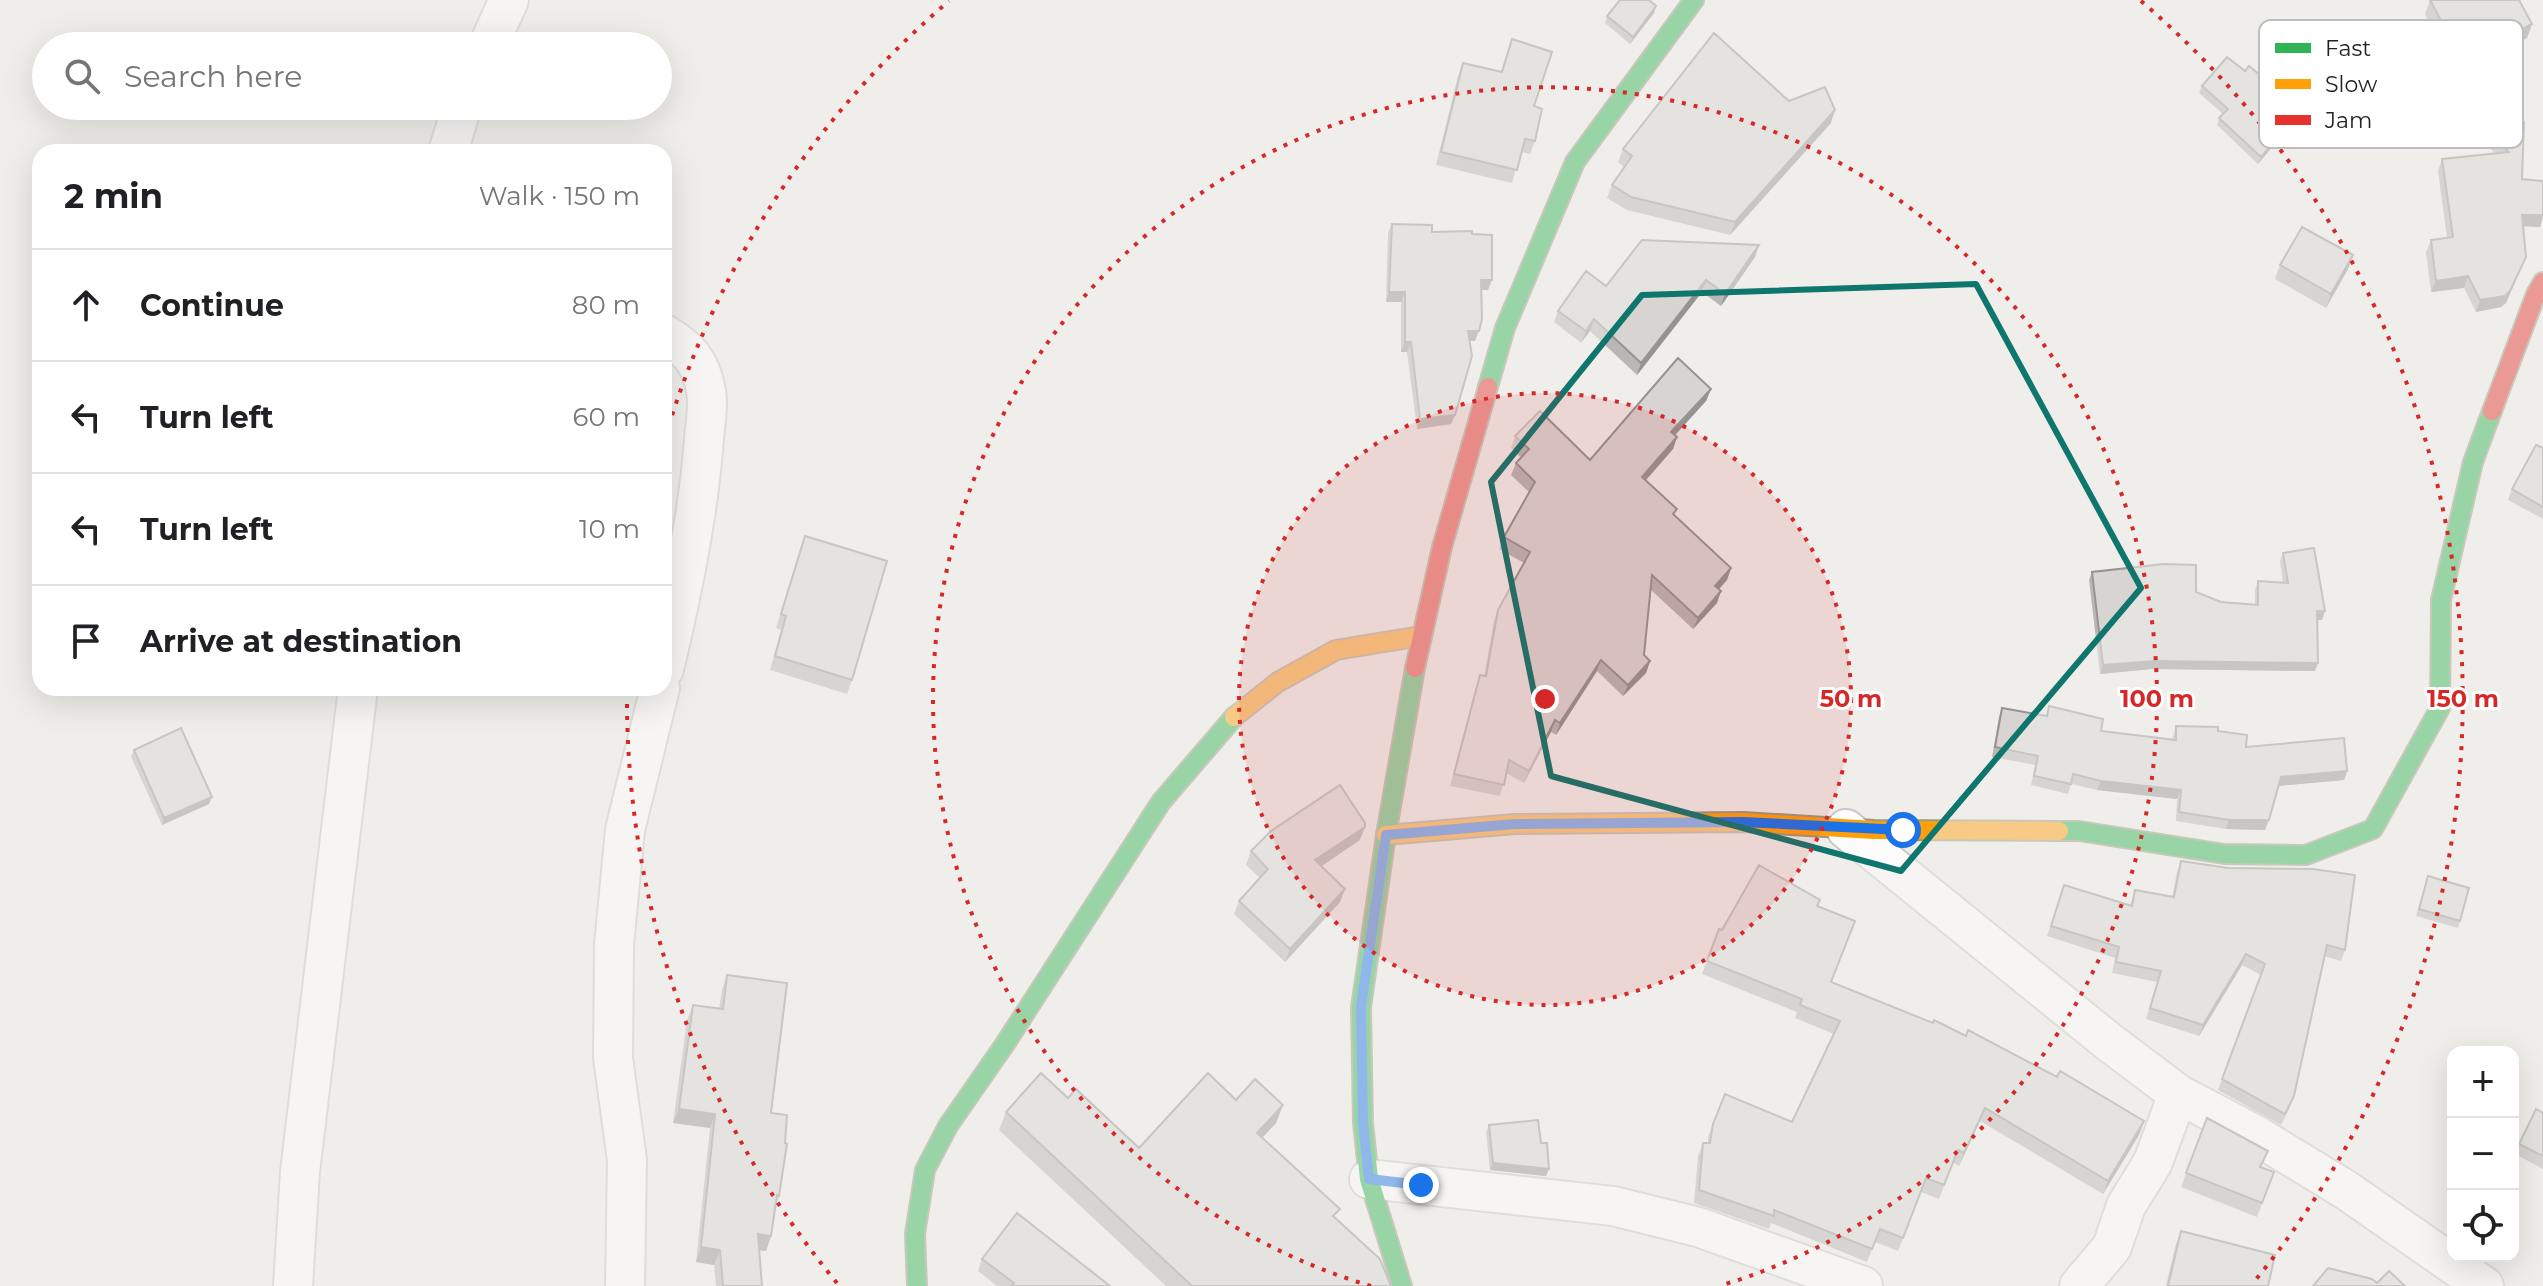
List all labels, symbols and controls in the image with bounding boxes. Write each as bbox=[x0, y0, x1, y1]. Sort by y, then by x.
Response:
legend bbox=[2259, 20, 2523, 148]
search box bbox=[32, 32, 672, 120]
text: Fast bbox=[2325, 35, 2371, 62]
icon: search bbox=[60, 54, 104, 98]
text: Search here bbox=[124, 58, 302, 95]
text: Slow bbox=[2325, 71, 2378, 98]
text: Jam bbox=[2324, 107, 2372, 134]
text: 2 min bbox=[64, 175, 163, 217]
text: Walk · 150 m bbox=[479, 180, 640, 212]
icon: ahead bbox=[64, 283, 108, 327]
text: Continue bbox=[140, 287, 284, 324]
text: 80 m bbox=[572, 289, 640, 321]
icon: left bbox=[64, 395, 108, 439]
text: Turn left bbox=[140, 399, 273, 436]
text: 60 m bbox=[573, 401, 640, 433]
icon: left bbox=[64, 507, 108, 551]
text: Turn left bbox=[140, 511, 273, 548]
text: 10 m bbox=[579, 513, 640, 545]
icon: arrive bbox=[64, 619, 108, 663]
text: Arrive at destination bbox=[140, 623, 462, 660]
text: 50 m bbox=[1820, 684, 1882, 713]
text: 100 m bbox=[2120, 684, 2194, 713]
text: 150 m bbox=[2427, 684, 2499, 713]
centre of rings bbox=[1531, 685, 1559, 713]
route start bbox=[1885, 812, 1921, 848]
map controls bbox=[2447, 1046, 2519, 1262]
button: + bbox=[2447, 1046, 2519, 1118]
button: − bbox=[2447, 1118, 2519, 1190]
route end bbox=[1403, 1167, 1439, 1203]
button: locate bbox=[2447, 1190, 2519, 1262]

